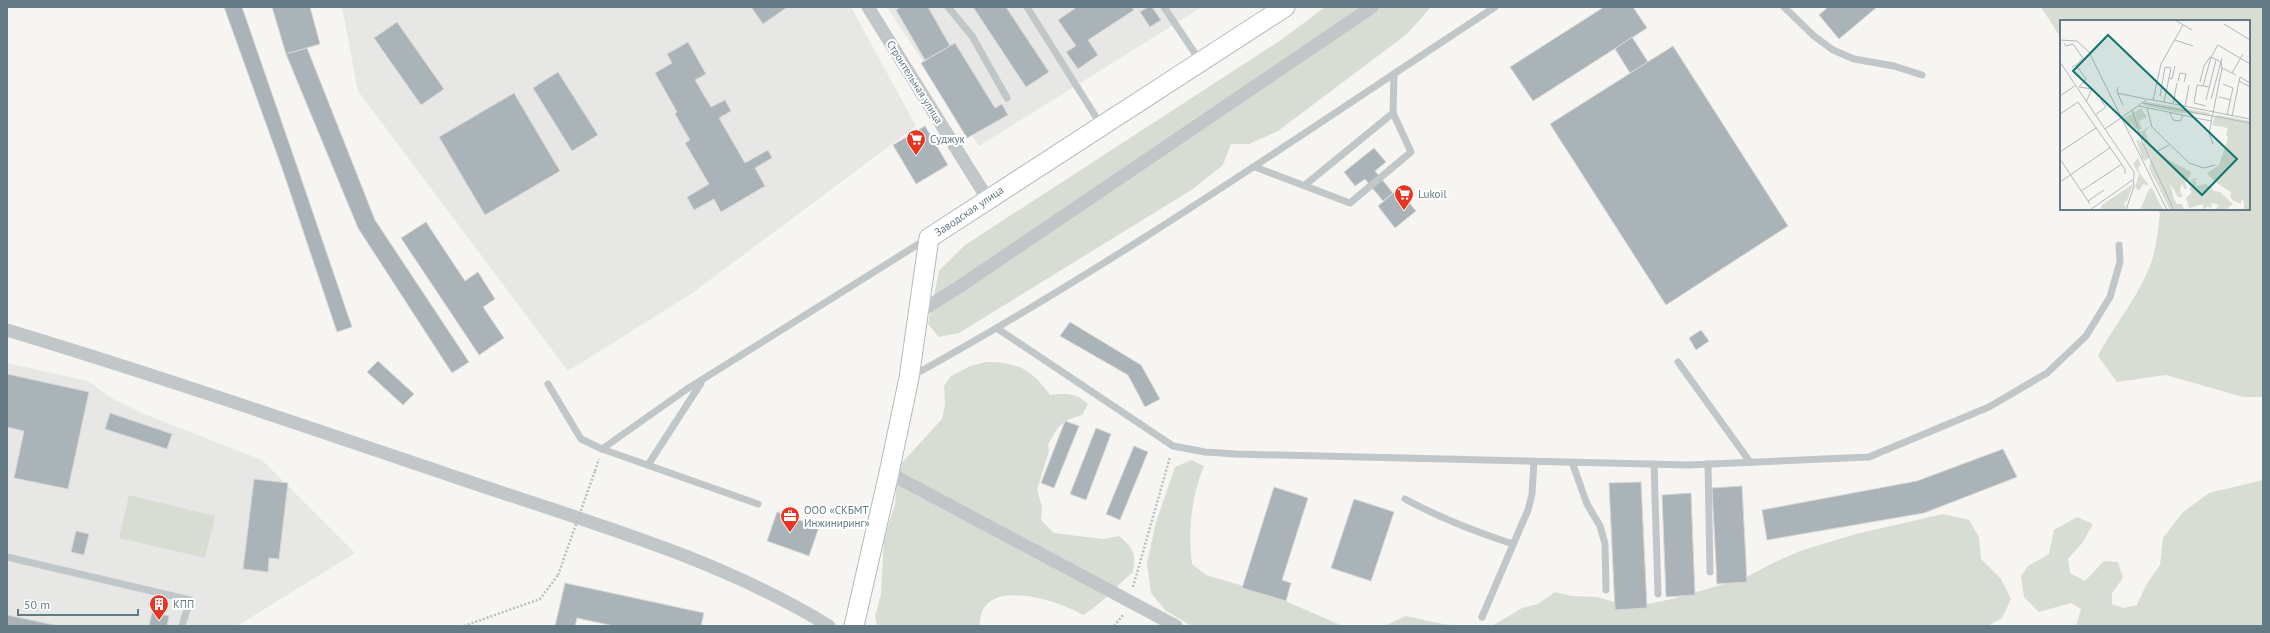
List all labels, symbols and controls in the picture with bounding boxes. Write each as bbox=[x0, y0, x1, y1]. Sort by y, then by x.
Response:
inset map bbox=[2060, 20, 2250, 210]
street label: Строительная улица bbox=[884, 38, 946, 126]
supermarket icon: Суджук bbox=[905, 128, 927, 156]
place label: Суджук bbox=[930, 132, 966, 146]
street label: Заводская улица bbox=[932, 183, 1006, 239]
supermarket icon: Lukoil bbox=[1393, 183, 1415, 211]
place label: Lukoil bbox=[1418, 187, 1447, 201]
place label: ООО «СКБМТ Инжиниринг» bbox=[804, 503, 870, 530]
office icon: ООО «СКБМТ Инжиниринг» bbox=[779, 505, 801, 533]
scale bar bbox=[18, 591, 138, 617]
building icon: КПП bbox=[148, 593, 170, 621]
text: 50 m bbox=[24, 597, 50, 612]
place label: КПП bbox=[173, 597, 194, 611]

